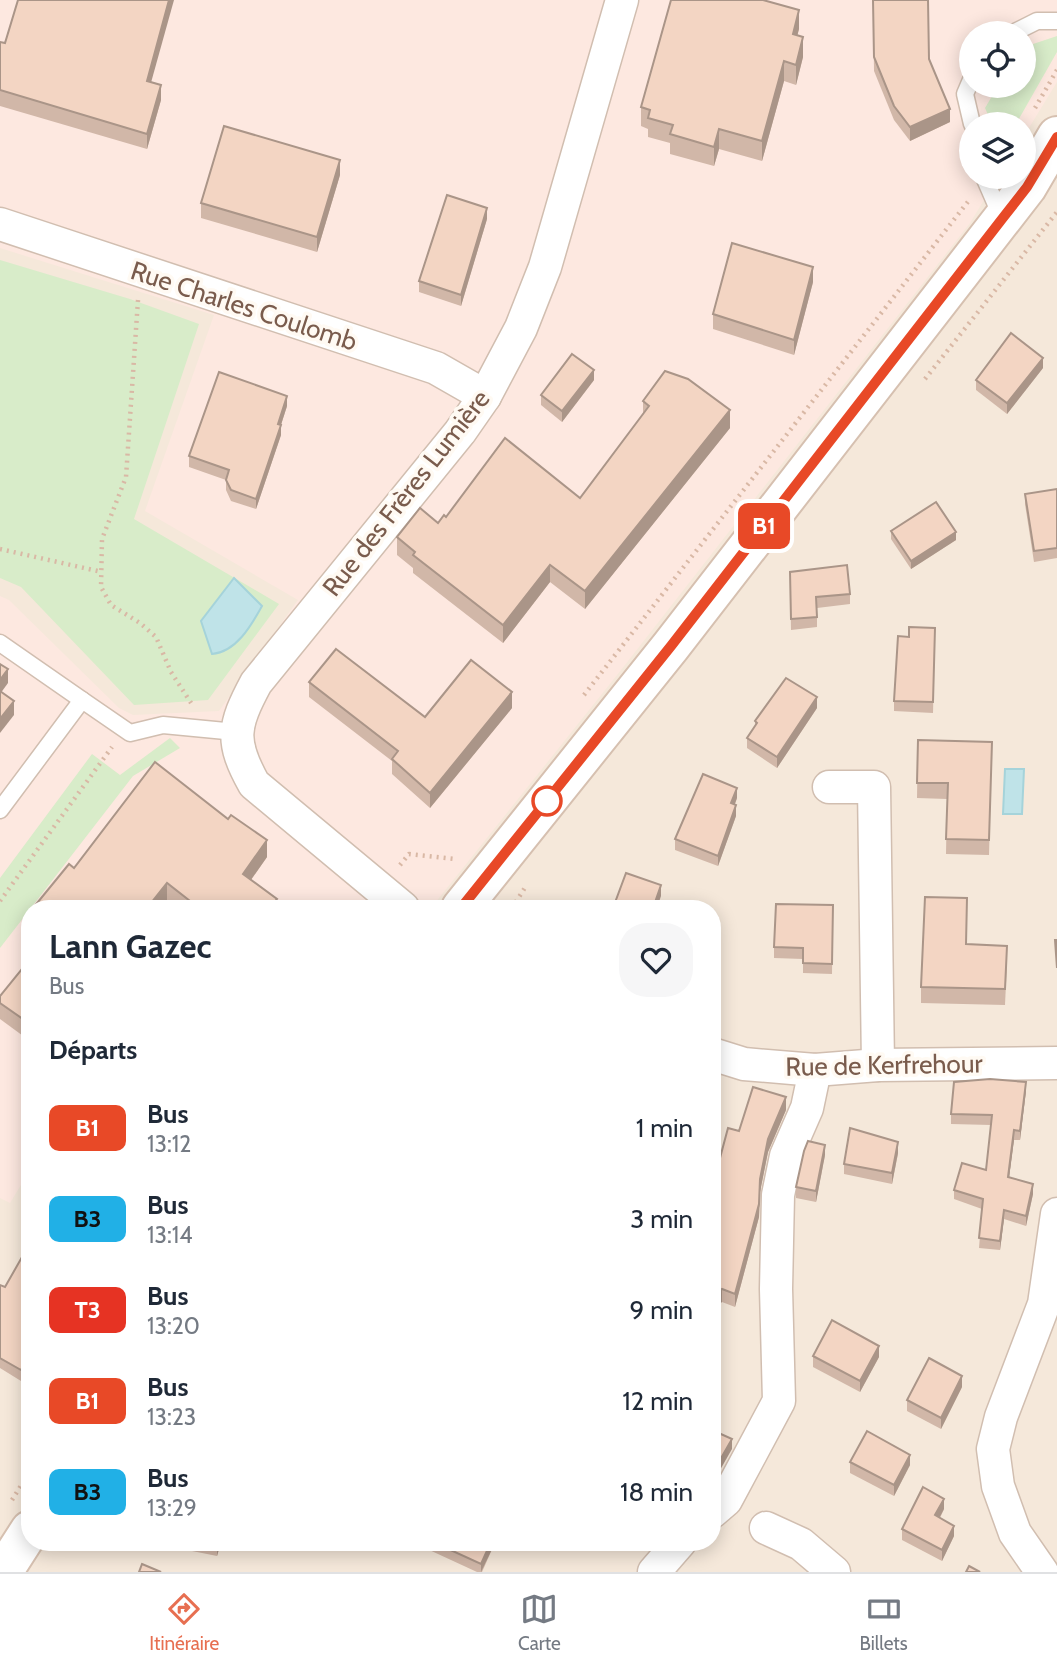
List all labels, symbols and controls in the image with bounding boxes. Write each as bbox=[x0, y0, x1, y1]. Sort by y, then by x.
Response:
map controls bbox=[959, 21, 1036, 189]
button: locate bbox=[959, 21, 1036, 98]
button: layers bbox=[959, 112, 1036, 189]
street label: Rue Charles Coulomb bbox=[127, 254, 361, 358]
street label: Rue des Frères Lumière bbox=[315, 383, 497, 603]
line badge: B1 bbox=[732, 503, 796, 549]
text: B1 bbox=[752, 511, 776, 540]
unlabelled marker bbox=[532, 786, 562, 816]
button: heart bbox=[619, 923, 693, 997]
text: Lann Gazec bbox=[49, 926, 212, 966]
text: Bus bbox=[49, 972, 84, 1000]
text: Départs bbox=[49, 1034, 137, 1066]
street label: Rue de Kerfrehour bbox=[785, 1047, 984, 1083]
text: Bus bbox=[147, 1098, 188, 1130]
text: 1 min bbox=[636, 1112, 693, 1144]
text: B1 bbox=[76, 1113, 99, 1142]
text: 13:12 bbox=[147, 1130, 191, 1158]
text: Bus bbox=[147, 1189, 188, 1221]
text: 3 min bbox=[630, 1203, 693, 1235]
text: B3 bbox=[74, 1204, 101, 1233]
text: 13:14 bbox=[147, 1221, 193, 1249]
text: Bus bbox=[147, 1280, 188, 1312]
text: 9 min bbox=[630, 1294, 693, 1326]
text: T3 bbox=[74, 1295, 101, 1324]
text: 13:20 bbox=[147, 1312, 200, 1340]
text: Bus bbox=[147, 1371, 188, 1403]
text: 12 min bbox=[622, 1385, 693, 1417]
text: B1 bbox=[76, 1386, 99, 1415]
text: 13:23 bbox=[147, 1403, 196, 1431]
text: Bus bbox=[147, 1462, 188, 1494]
text: 18 min bbox=[620, 1476, 693, 1508]
text: B3 bbox=[74, 1477, 101, 1506]
text: 13:29 bbox=[147, 1494, 197, 1522]
tab: Itinéraire bbox=[149, 1590, 219, 1655]
tab: Carte bbox=[518, 1590, 561, 1655]
tab: Billets bbox=[860, 1590, 908, 1655]

